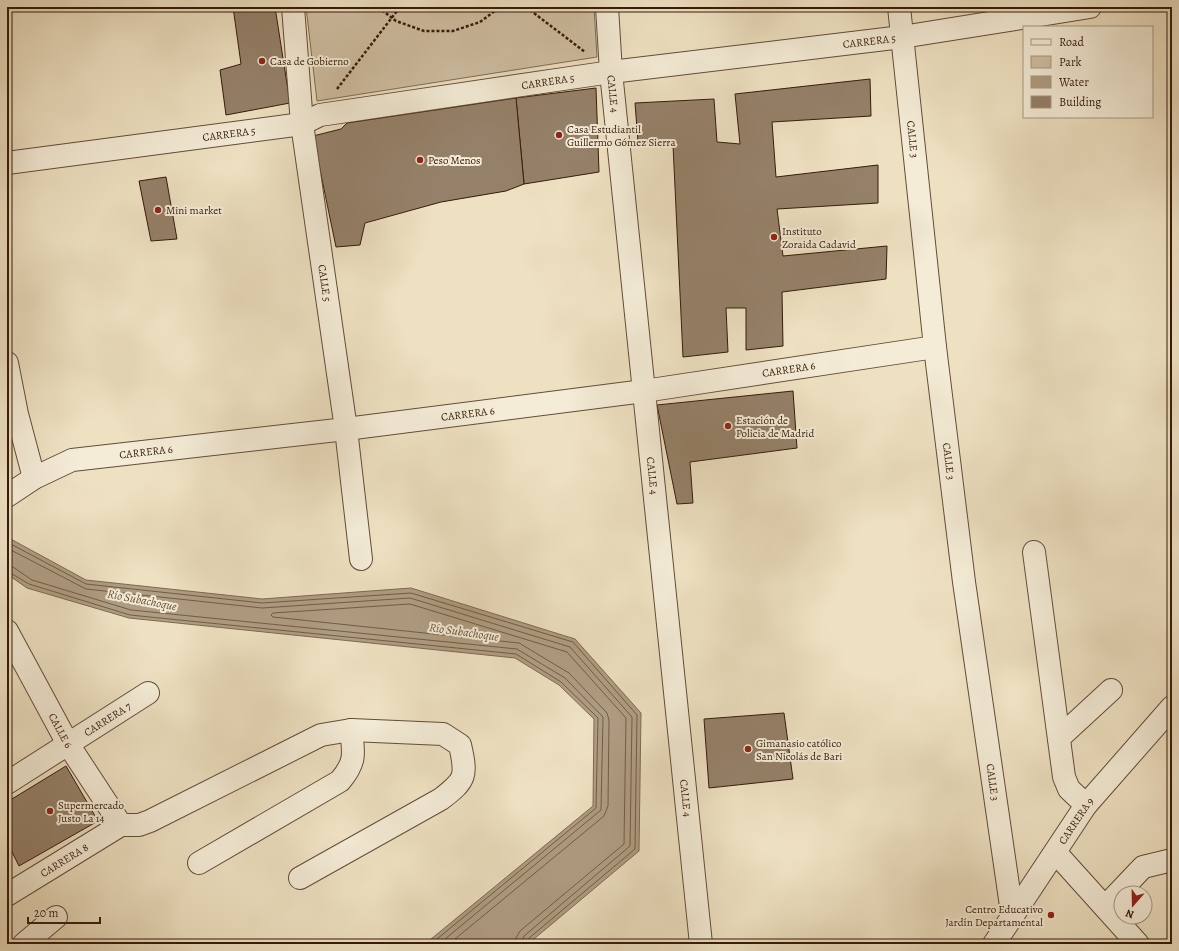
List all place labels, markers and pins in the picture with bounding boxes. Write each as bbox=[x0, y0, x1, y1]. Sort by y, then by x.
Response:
place label: Casa de Gobierno bbox=[270, 54, 349, 69]
marker: Casa de Gobierno bbox=[257, 56, 267, 66]
place label: Casa Estudiantil Guillermo Gómez Sierra bbox=[567, 122, 676, 150]
marker: Casa Estudiantil Guillermo Gómez Sierra bbox=[554, 130, 564, 140]
place label: Peso Menos bbox=[428, 153, 481, 168]
marker: Peso Menos bbox=[415, 155, 425, 165]
place label: Mini market bbox=[166, 203, 222, 218]
marker: Mini market bbox=[153, 205, 163, 215]
place label: Instituto Zoraida Cadavid bbox=[782, 224, 856, 252]
marker: Instituto Zoraida Cadavid bbox=[769, 232, 779, 242]
place label: Estación de Policia de Madrid bbox=[736, 413, 814, 441]
marker: Estación de Policia de Madrid bbox=[723, 421, 733, 431]
place label: Gimanasio católico San Nicolás de Bari bbox=[756, 736, 842, 764]
marker: Gimanasio católico San Nicolás de Bari bbox=[743, 744, 753, 754]
place label: Supermercado Justo La 14 bbox=[58, 798, 124, 826]
marker: Supermercado Justo La 14 bbox=[45, 806, 55, 816]
place label: Centro Educativo Jardín Departamental bbox=[945, 902, 1044, 930]
marker: Centro Educativo Jardín Departamental bbox=[1046, 910, 1056, 920]

